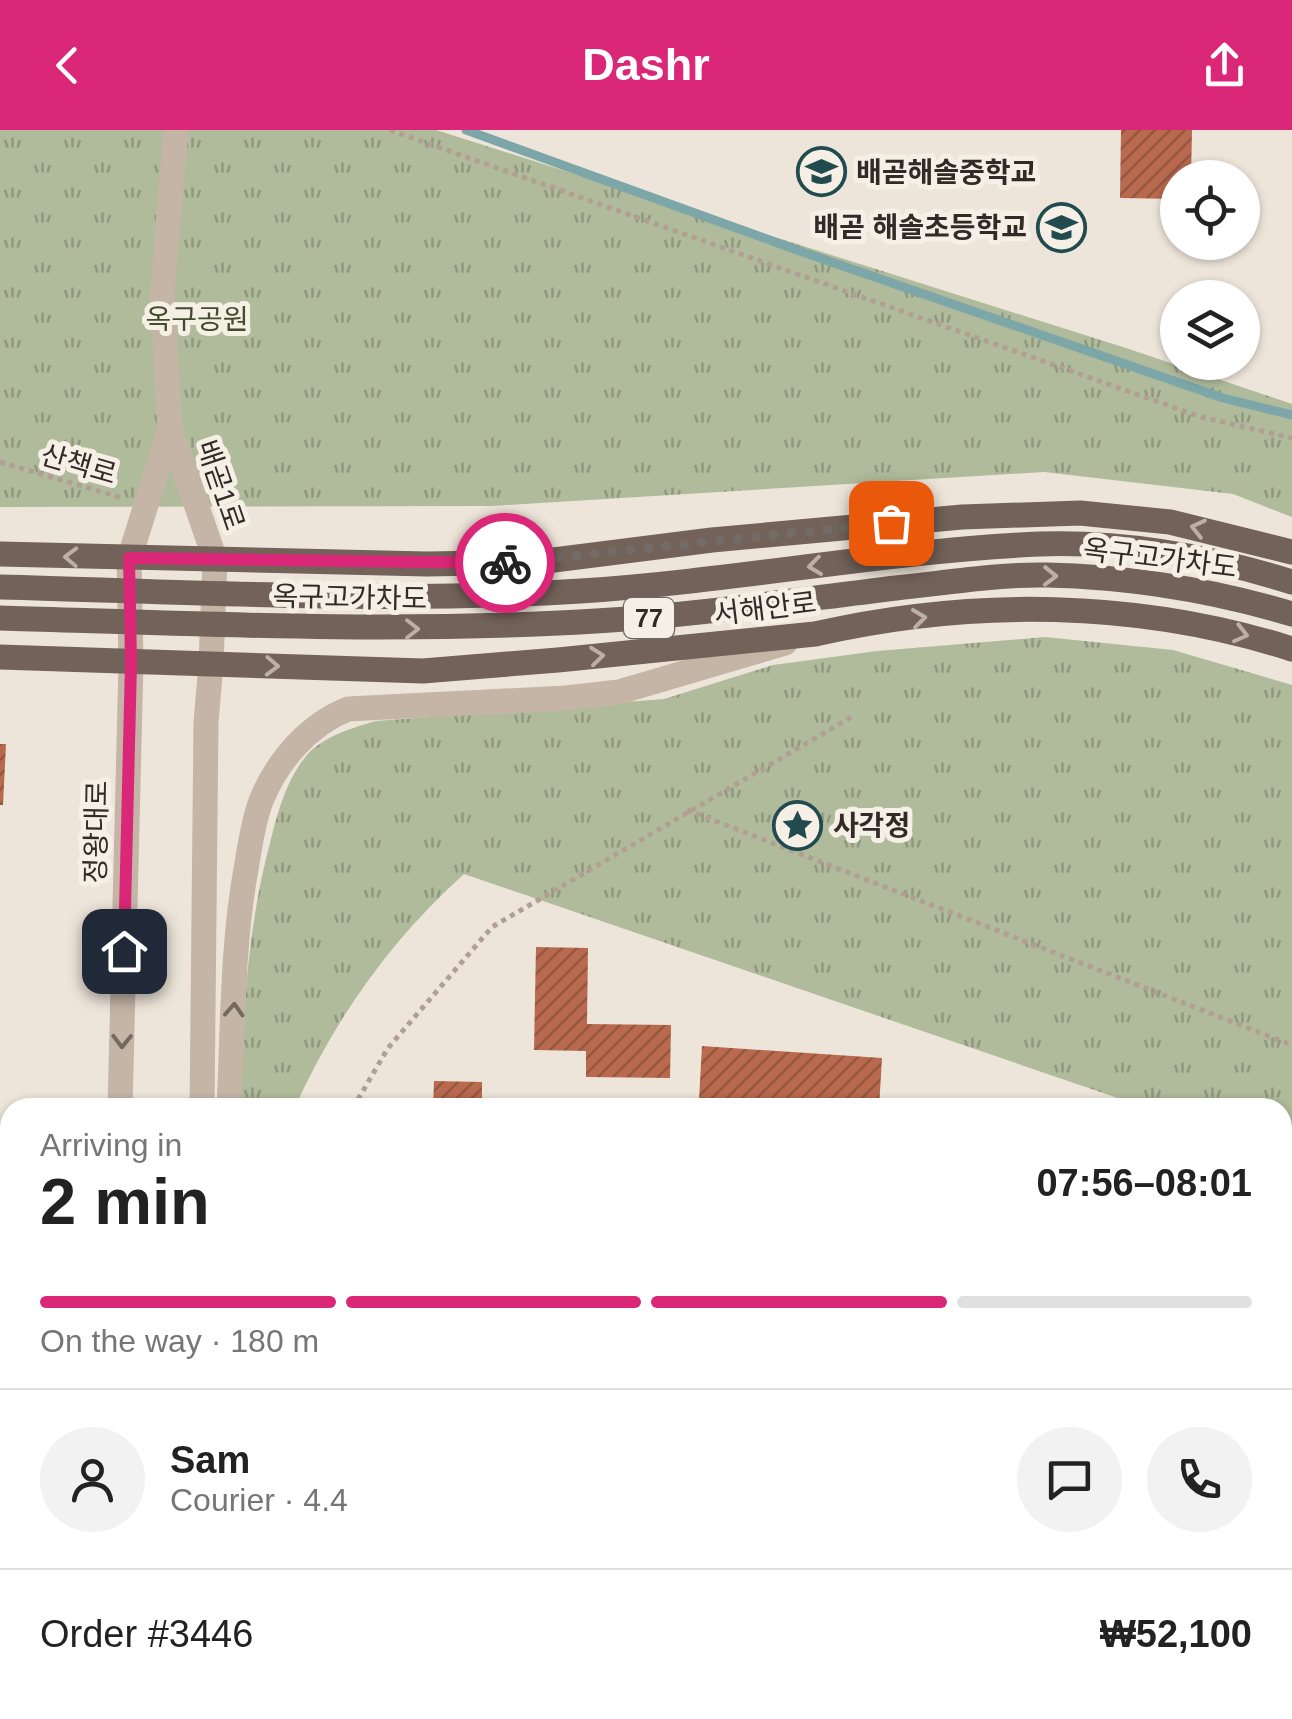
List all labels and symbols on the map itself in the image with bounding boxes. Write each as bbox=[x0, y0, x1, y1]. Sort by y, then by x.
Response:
school or university icon: 배곧해솔중학교 bbox=[795, 146, 847, 198]
place label: 배곧해솔중학교 bbox=[856, 157, 1036, 188]
school or university icon: 배곧 해솔초등학교 bbox=[1036, 201, 1088, 253]
place label: 배곧 해솔초등학교 bbox=[813, 212, 1027, 243]
park label: 옥구공원 bbox=[145, 304, 249, 335]
street label: 배곧1로 bbox=[191, 436, 250, 534]
street label: 산책로 bbox=[37, 439, 120, 490]
pin bbox=[849, 481, 934, 566]
courier bbox=[455, 513, 555, 613]
one-way arrow bbox=[1190, 519, 1207, 540]
street label: 옥구고가차도 bbox=[1081, 534, 1239, 583]
one-way arrow bbox=[63, 546, 79, 567]
one-way arrow bbox=[806, 555, 822, 576]
one-way arrow bbox=[1042, 565, 1058, 587]
street label: 옥구고가차도 bbox=[272, 581, 428, 614]
street label: 서해안로 bbox=[712, 587, 818, 630]
road number: 77 bbox=[624, 598, 674, 638]
one-way arrow bbox=[912, 608, 928, 629]
one-way arrow bbox=[405, 618, 421, 639]
one-way arrow bbox=[1232, 623, 1249, 644]
one-way arrow bbox=[589, 646, 605, 668]
one-way arrow bbox=[265, 655, 281, 676]
street label: 정왕대로 bbox=[80, 780, 113, 884]
place icon: 사각정 bbox=[772, 799, 824, 851]
place label: 사각정 bbox=[833, 810, 910, 841]
pin bbox=[82, 909, 167, 994]
one-way arrow bbox=[223, 1002, 244, 1018]
one-way arrow bbox=[111, 1033, 132, 1049]

